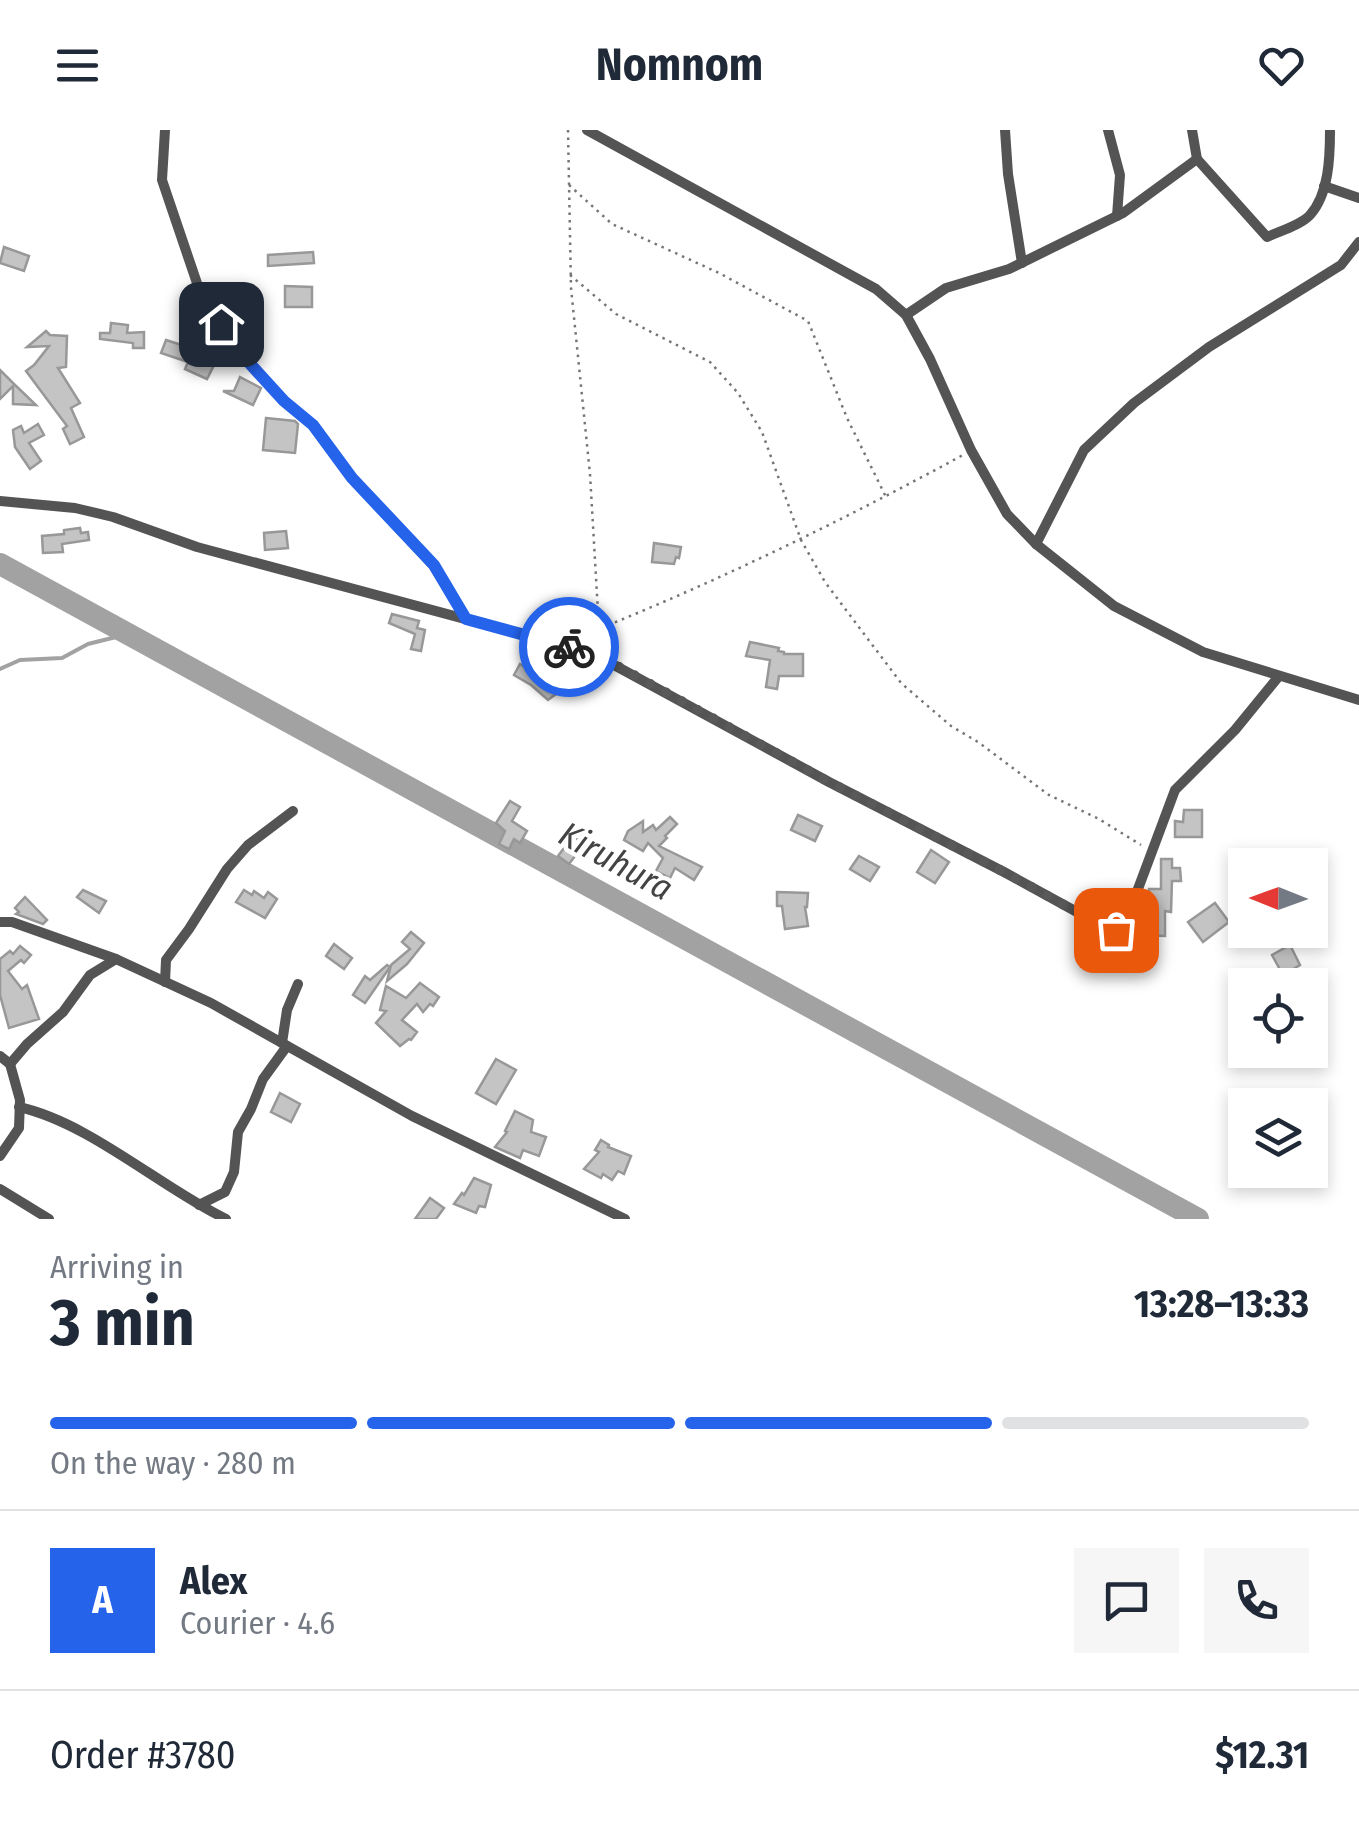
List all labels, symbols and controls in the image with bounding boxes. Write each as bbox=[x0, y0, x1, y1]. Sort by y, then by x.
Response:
icon: menu bbox=[50, 38, 105, 93]
text: Nomnom bbox=[596, 38, 763, 92]
icon: heart bbox=[1254, 38, 1309, 93]
pin bbox=[179, 282, 264, 367]
icon: home bbox=[194, 297, 249, 352]
courier bbox=[519, 597, 619, 697]
icon: bike bbox=[542, 620, 597, 675]
water label: Kiruhura bbox=[552, 813, 680, 909]
north arrow bbox=[1228, 848, 1328, 948]
map controls bbox=[1228, 848, 1328, 1188]
pin bbox=[1074, 888, 1159, 973]
icon: bag bbox=[1089, 903, 1144, 958]
button: locate bbox=[1228, 968, 1328, 1068]
button: layers bbox=[1228, 1088, 1328, 1188]
text: Arriving in bbox=[50, 1248, 184, 1286]
text: 13:28–13:33 bbox=[1134, 1281, 1309, 1327]
text: 3 min bbox=[50, 1284, 195, 1362]
text: On the way · 280 m bbox=[50, 1444, 296, 1482]
button: chat bbox=[1074, 1548, 1179, 1653]
button: phone bbox=[1204, 1548, 1309, 1653]
text: Alex bbox=[180, 1558, 247, 1604]
text: A bbox=[92, 1577, 113, 1623]
text: Courier · 4.6 bbox=[180, 1604, 335, 1642]
text: Order #3780 bbox=[50, 1732, 235, 1778]
text: $12.31 bbox=[1215, 1732, 1309, 1778]

